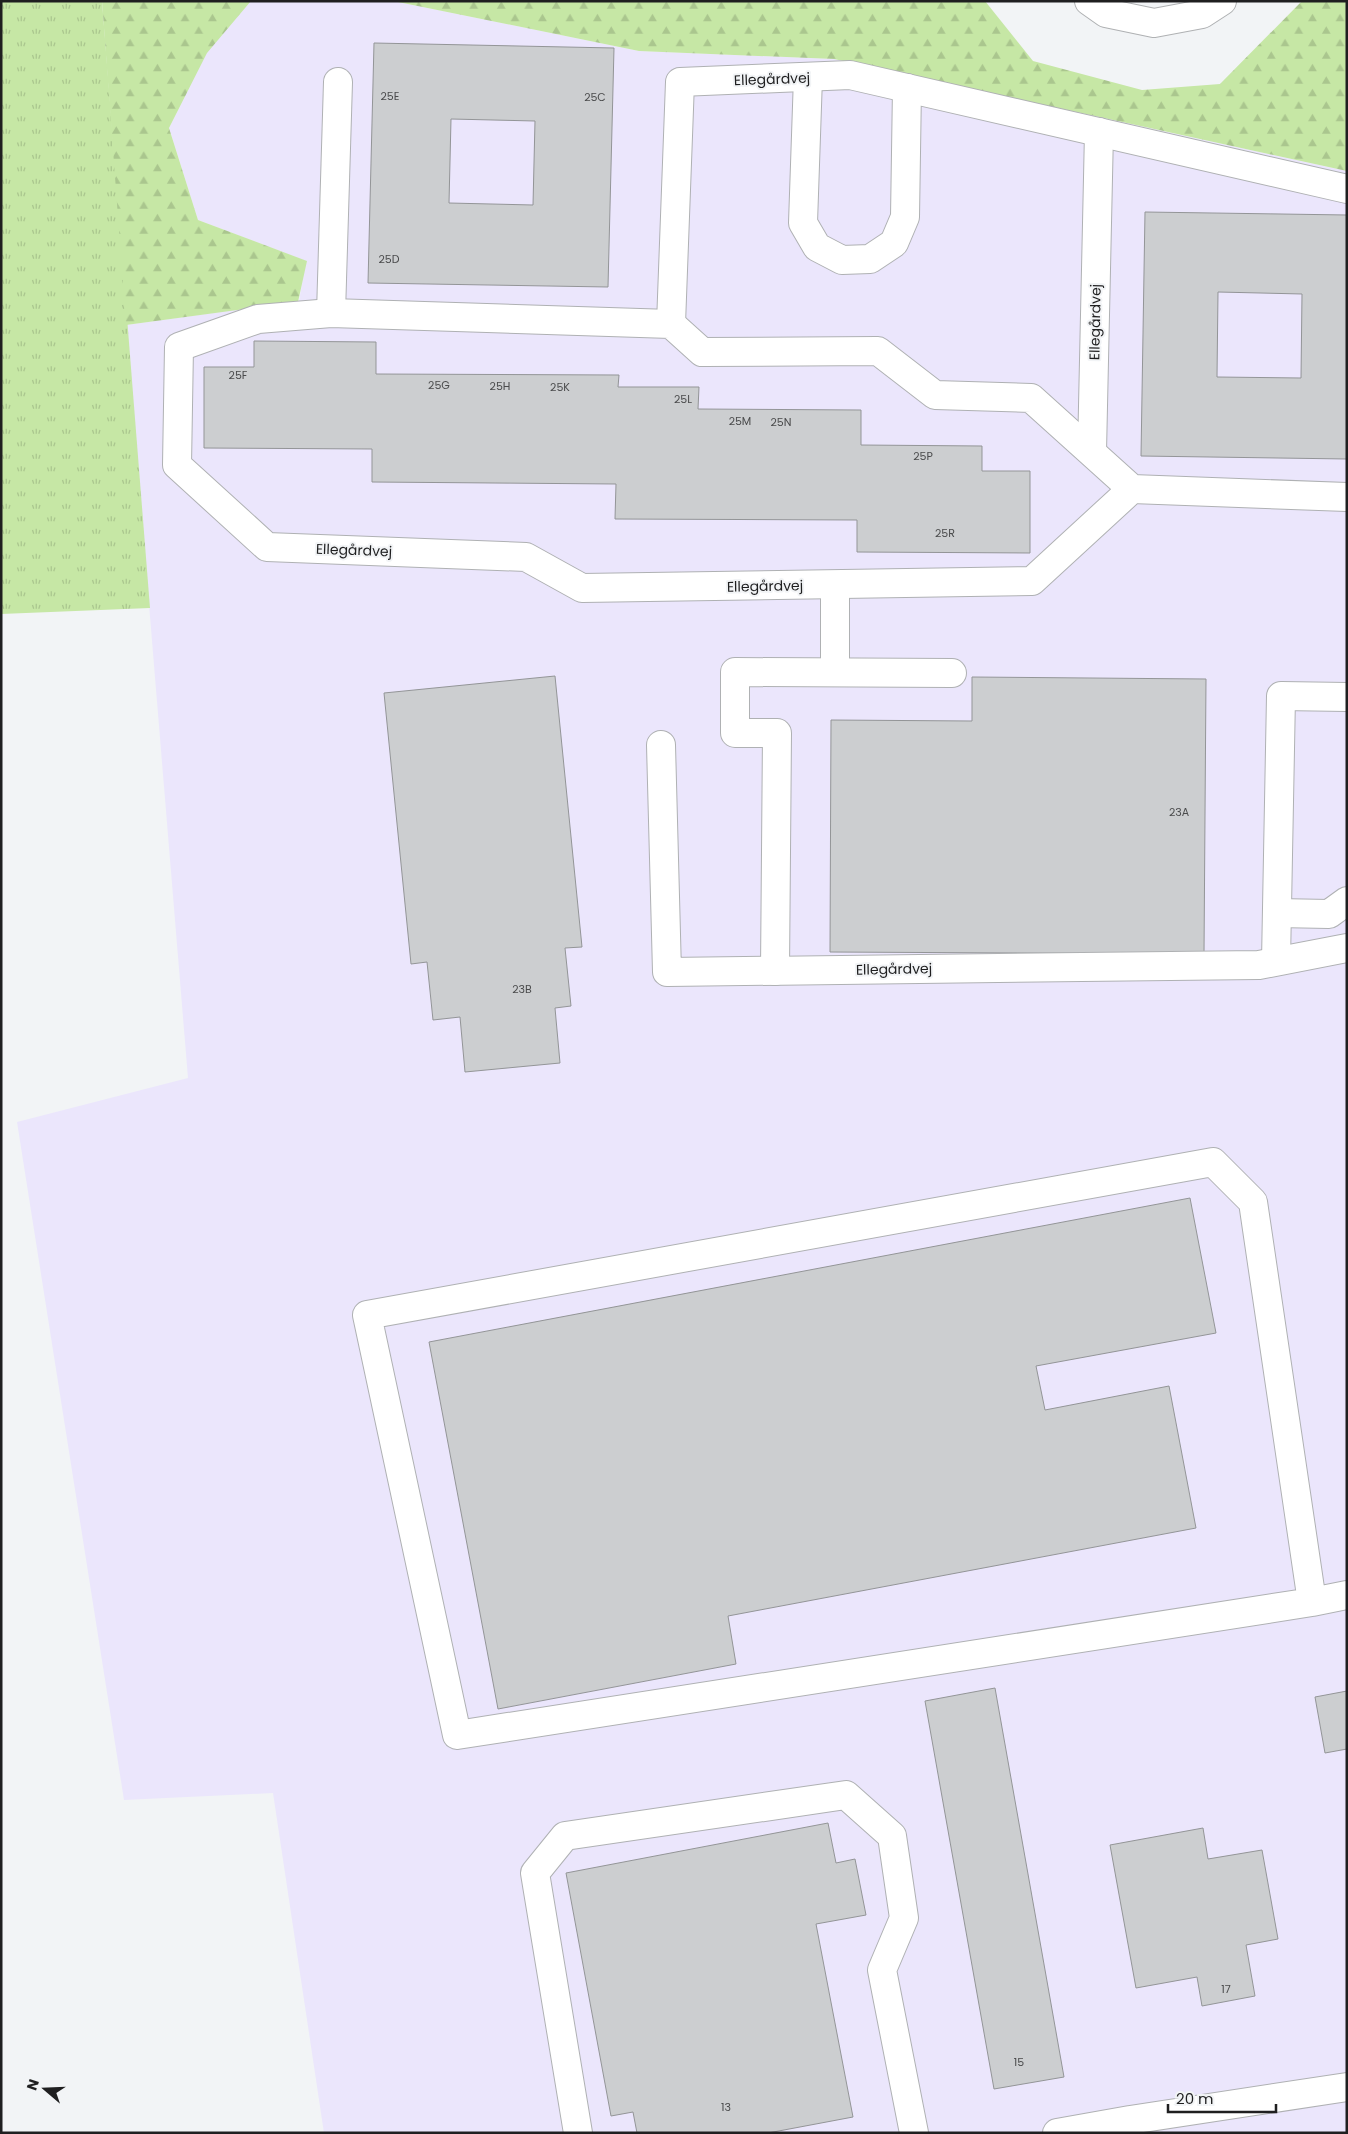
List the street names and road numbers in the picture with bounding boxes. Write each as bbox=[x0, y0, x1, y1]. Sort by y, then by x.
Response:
street label: Ellegårdvej bbox=[733, 68, 811, 90]
street label: Ellegårdvej bbox=[1084, 284, 1106, 360]
street label: Ellegårdvej bbox=[315, 539, 393, 561]
street label: Ellegårdvej bbox=[727, 575, 803, 597]
street label: Ellegårdvej bbox=[856, 958, 932, 980]

